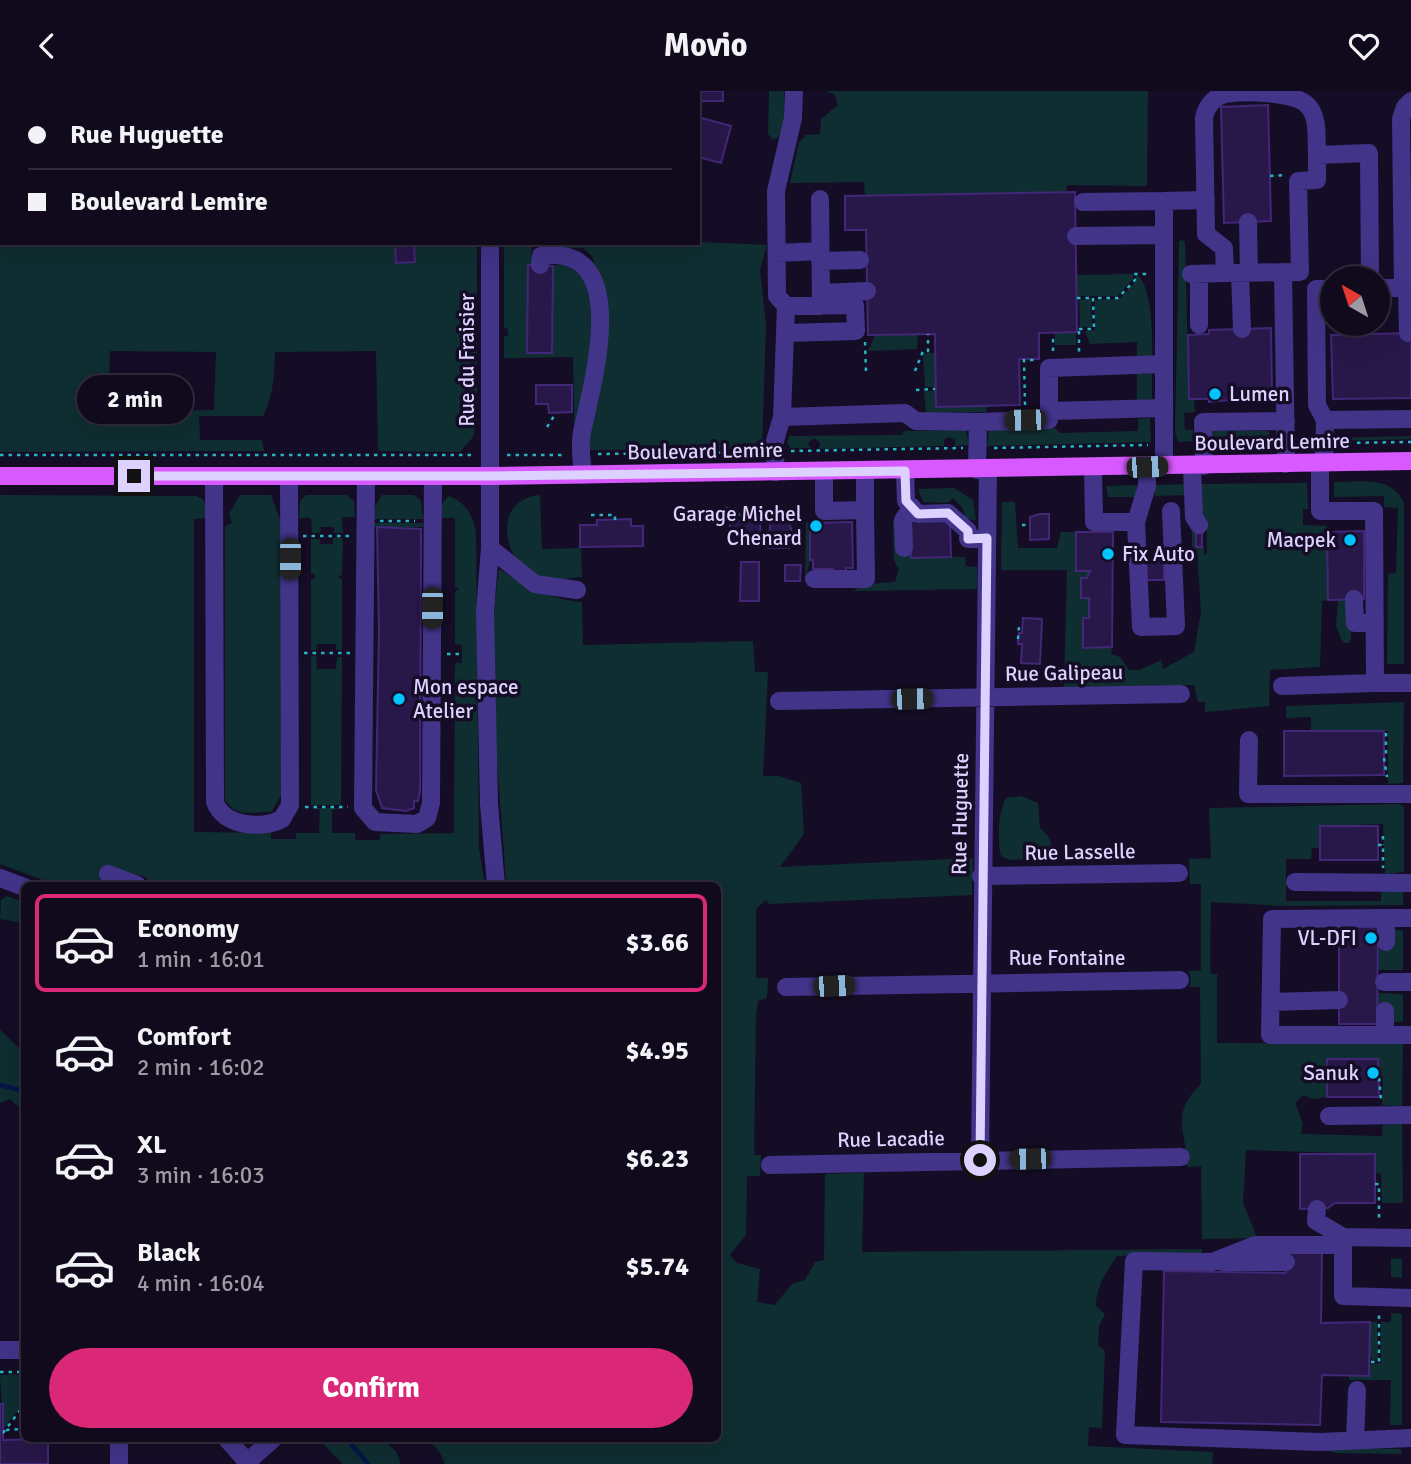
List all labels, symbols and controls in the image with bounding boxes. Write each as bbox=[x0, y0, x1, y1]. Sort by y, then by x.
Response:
text: Movio bbox=[663, 26, 748, 65]
icon: back bbox=[28, 27, 66, 65]
icon: heart bbox=[1345, 27, 1383, 65]
text: Rue Huguette bbox=[70, 119, 224, 151]
text: Boulevard Lemire bbox=[70, 186, 268, 218]
north arrow bbox=[1320, 266, 1390, 336]
map controls bbox=[1320, 266, 1390, 336]
street label: Rue du Fraisier bbox=[454, 293, 480, 427]
callout: 2 min bbox=[76, 375, 192, 423]
place label: Lumen bbox=[1229, 381, 1290, 407]
text: 2 min bbox=[107, 385, 163, 414]
marker: Lumen bbox=[1207, 386, 1223, 402]
car bbox=[1004, 409, 1047, 431]
street label: Boulevard Lemire bbox=[1194, 428, 1350, 456]
street label: Boulevard Lemire bbox=[627, 437, 783, 465]
car bbox=[1126, 456, 1169, 478]
route end bbox=[118, 460, 150, 492]
place label: Garage Michel Chenard bbox=[673, 501, 802, 551]
marker: Garage Michel Chenard bbox=[808, 518, 824, 534]
place label: Macpek bbox=[1266, 527, 1336, 553]
marker: Macpek bbox=[1342, 532, 1358, 548]
car bbox=[280, 538, 301, 580]
place label: Fix Auto bbox=[1122, 541, 1195, 567]
marker: Fix Auto bbox=[1100, 546, 1116, 562]
car bbox=[422, 587, 443, 629]
street label: Rue Galipeau bbox=[1005, 659, 1123, 687]
place label: Mon espace Atelier bbox=[413, 674, 519, 724]
car bbox=[891, 688, 934, 710]
marker: Mon espace Atelier bbox=[391, 691, 407, 707]
street label: Rue Huguette bbox=[946, 753, 974, 875]
street label: Rue Lasselle bbox=[1024, 838, 1136, 866]
icon: car bbox=[53, 912, 116, 975]
text: Economy bbox=[137, 913, 239, 945]
place label: VL-DFI bbox=[1297, 925, 1357, 951]
text: $3.66 bbox=[625, 927, 689, 959]
marker: VL-DFI bbox=[1363, 930, 1379, 946]
text: 1 min · 16:01 bbox=[137, 945, 265, 974]
street label: Rue Fontaine bbox=[1008, 945, 1126, 971]
car bbox=[813, 975, 856, 997]
icon: car bbox=[53, 1020, 116, 1083]
text: Comfort bbox=[137, 1021, 231, 1053]
text: $4.95 bbox=[625, 1035, 689, 1067]
text: 2 min · 16:02 bbox=[137, 1053, 265, 1082]
place label: Sanuk bbox=[1303, 1060, 1359, 1086]
marker: Sanuk bbox=[1365, 1065, 1381, 1081]
street label: Rue Lacadie bbox=[837, 1125, 945, 1153]
icon: car bbox=[53, 1128, 116, 1191]
text: XL bbox=[137, 1129, 167, 1161]
text: $6.23 bbox=[625, 1143, 689, 1175]
route start bbox=[964, 1144, 996, 1176]
car bbox=[1009, 1148, 1052, 1170]
text: 3 min · 16:03 bbox=[137, 1161, 265, 1190]
icon: car bbox=[53, 1236, 116, 1299]
text: Black bbox=[137, 1237, 200, 1269]
text: $5.74 bbox=[625, 1251, 689, 1283]
text: 4 min · 16:04 bbox=[137, 1269, 265, 1298]
button: Confirm bbox=[49, 1348, 693, 1428]

